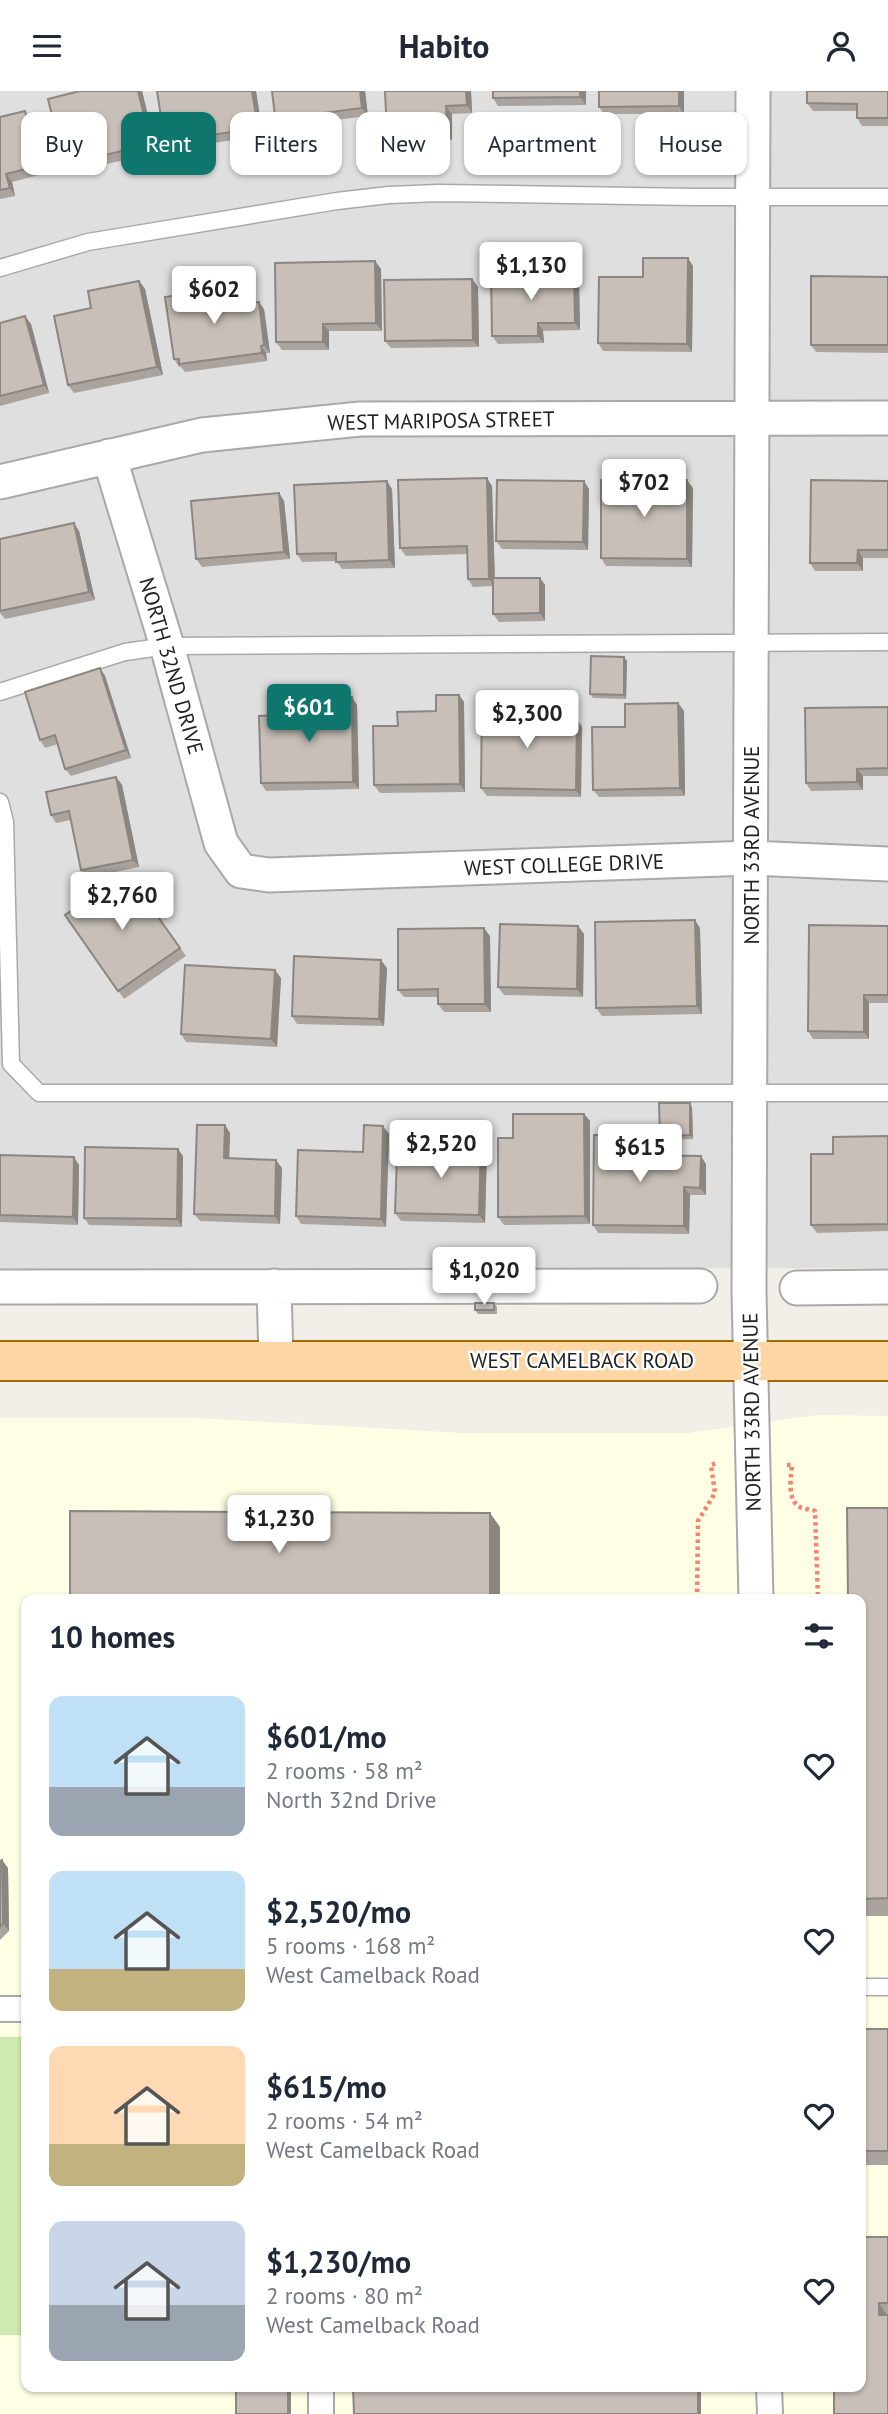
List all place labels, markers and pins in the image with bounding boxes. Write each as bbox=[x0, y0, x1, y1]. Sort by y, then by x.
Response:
pin: $1,130 bbox=[474, 243, 588, 302]
pin: $602 bbox=[173, 267, 255, 326]
pin: $702 bbox=[603, 459, 685, 519]
pin: $601 bbox=[268, 685, 350, 744]
pin: $2,300 bbox=[470, 691, 584, 750]
pin: $2,760 bbox=[65, 873, 179, 932]
pin: $2,520 bbox=[384, 1121, 498, 1180]
pin: $615 bbox=[599, 1125, 681, 1184]
pin: $1,020 bbox=[427, 1247, 541, 1307]
pin: $1,230 bbox=[222, 1495, 336, 1555]

